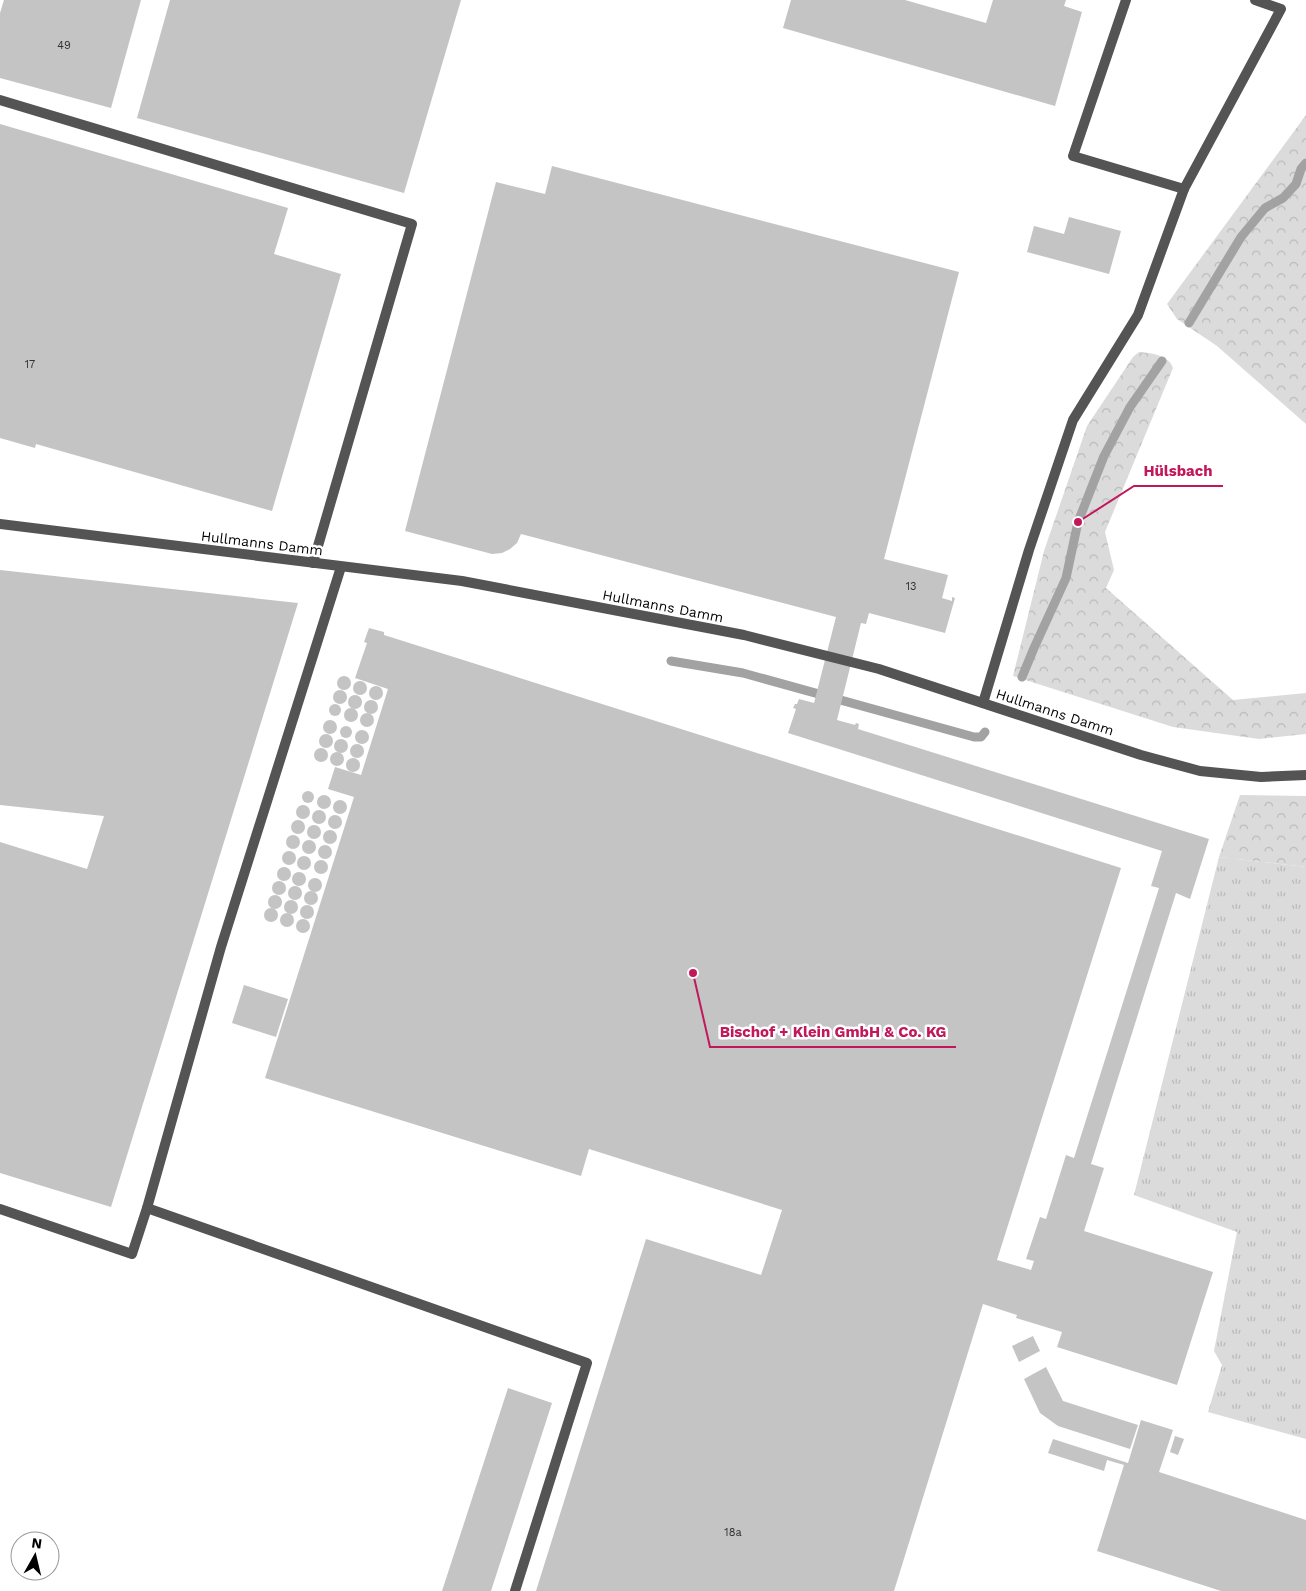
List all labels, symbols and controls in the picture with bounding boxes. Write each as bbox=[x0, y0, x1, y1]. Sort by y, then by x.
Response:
house number: 49 bbox=[57, 39, 71, 52]
house number: 17 bbox=[25, 358, 35, 371]
callout: Hülsbach bbox=[1134, 456, 1223, 486]
text: Hülsbach bbox=[1143, 462, 1213, 480]
street label: Hullmanns Damm bbox=[200, 528, 324, 558]
house number: 13 bbox=[906, 580, 916, 593]
street label: Hullmanns Damm bbox=[601, 586, 725, 626]
street label: Hullmanns Damm bbox=[994, 685, 1116, 739]
callout: Bischof + Klein GmbH & Co. KG bbox=[710, 1017, 956, 1047]
text: Bischof + Klein GmbH & Co. KG bbox=[720, 1023, 946, 1041]
house number: 18a bbox=[724, 1526, 742, 1539]
north arrow bbox=[10, 1531, 60, 1581]
text: N bbox=[31, 1534, 43, 1552]

